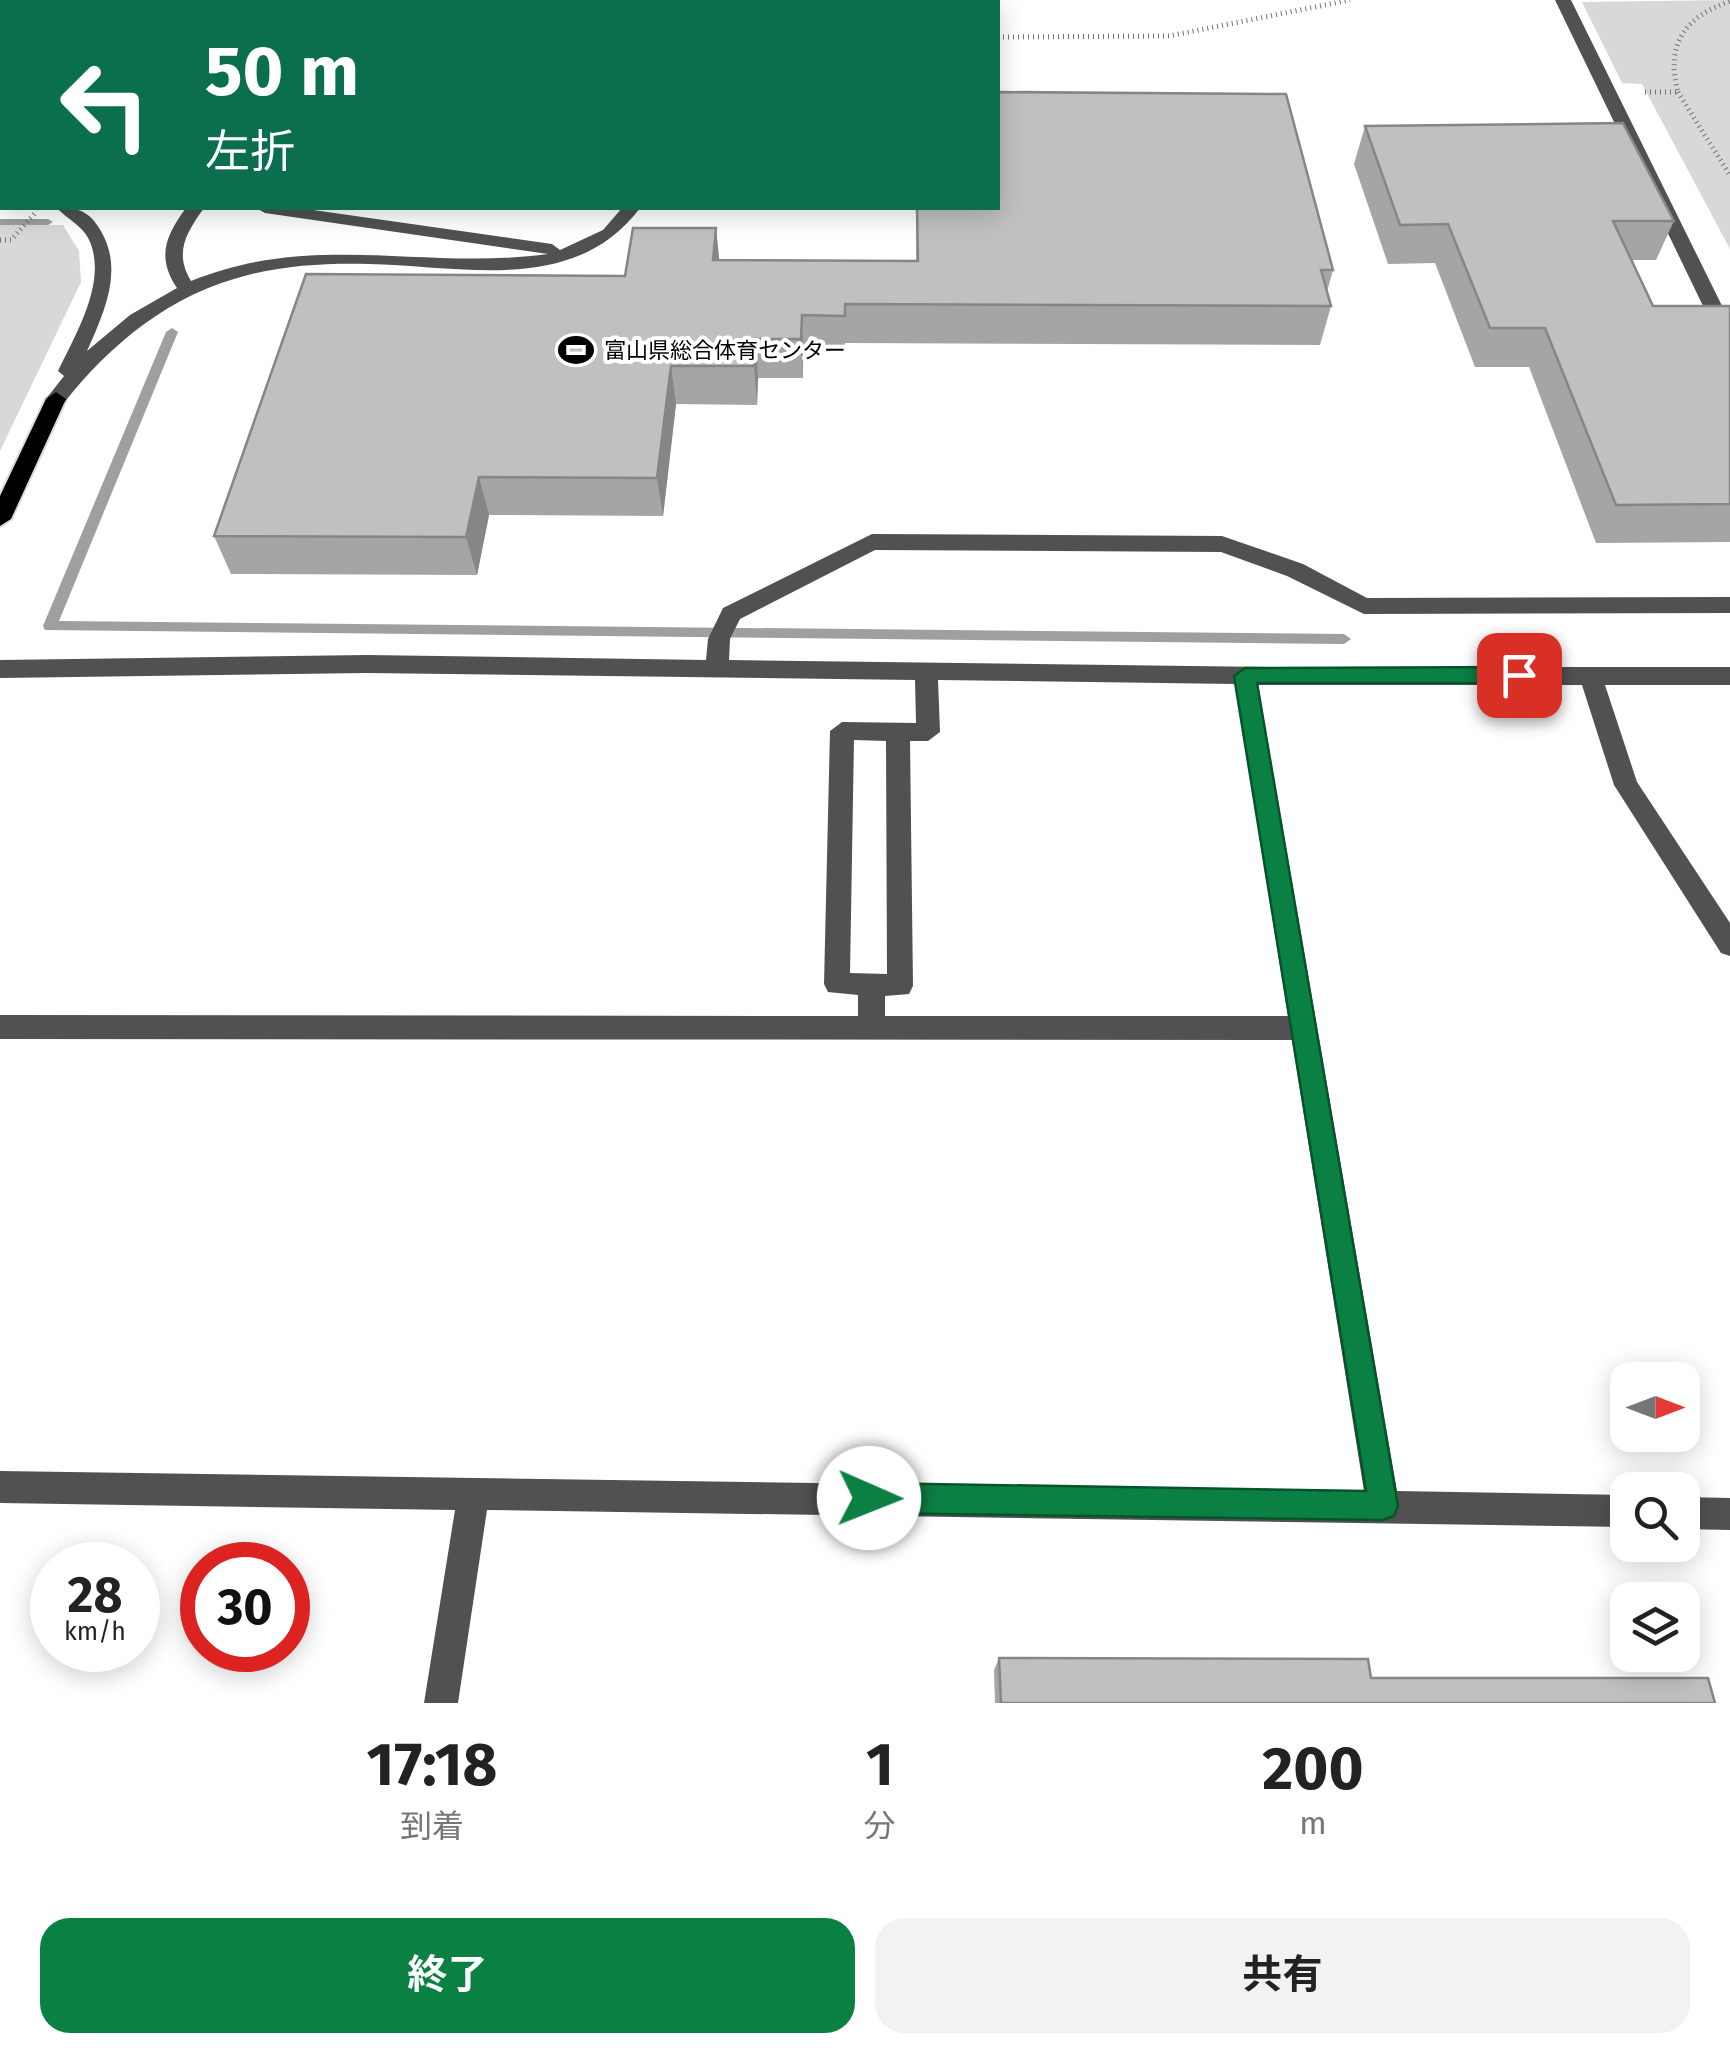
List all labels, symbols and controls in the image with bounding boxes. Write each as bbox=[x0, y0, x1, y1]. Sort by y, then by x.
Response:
text: 50 m bbox=[205, 30, 359, 114]
icon: left bbox=[40, 40, 170, 170]
text: 左折 bbox=[205, 125, 295, 179]
sports icon: 富山県総合体育センター bbox=[557, 331, 595, 369]
place label: 富山県総合体育センター bbox=[604, 337, 846, 364]
pin bbox=[1477, 633, 1562, 718]
icon: arrive bbox=[1492, 648, 1547, 703]
north arrow bbox=[1610, 1362, 1700, 1452]
map controls bbox=[1610, 1362, 1700, 1672]
position arrow bbox=[817, 1446, 921, 1550]
button: search bbox=[1610, 1472, 1700, 1562]
speed limit sign: 30 bbox=[180, 1542, 310, 1672]
text: 28 bbox=[68, 1565, 122, 1625]
button: layers bbox=[1610, 1582, 1700, 1672]
text: km/h bbox=[64, 1617, 126, 1647]
text: 17:18 bbox=[366, 1729, 497, 1801]
text: 1 bbox=[866, 1729, 894, 1801]
text: 200 bbox=[1262, 1733, 1364, 1805]
text: m bbox=[1299, 1804, 1327, 1842]
text: 到着 bbox=[400, 1807, 464, 1845]
text: 分 bbox=[864, 1807, 896, 1845]
button: 終了 bbox=[40, 1918, 855, 2033]
button: 共有 bbox=[875, 1918, 1690, 2033]

